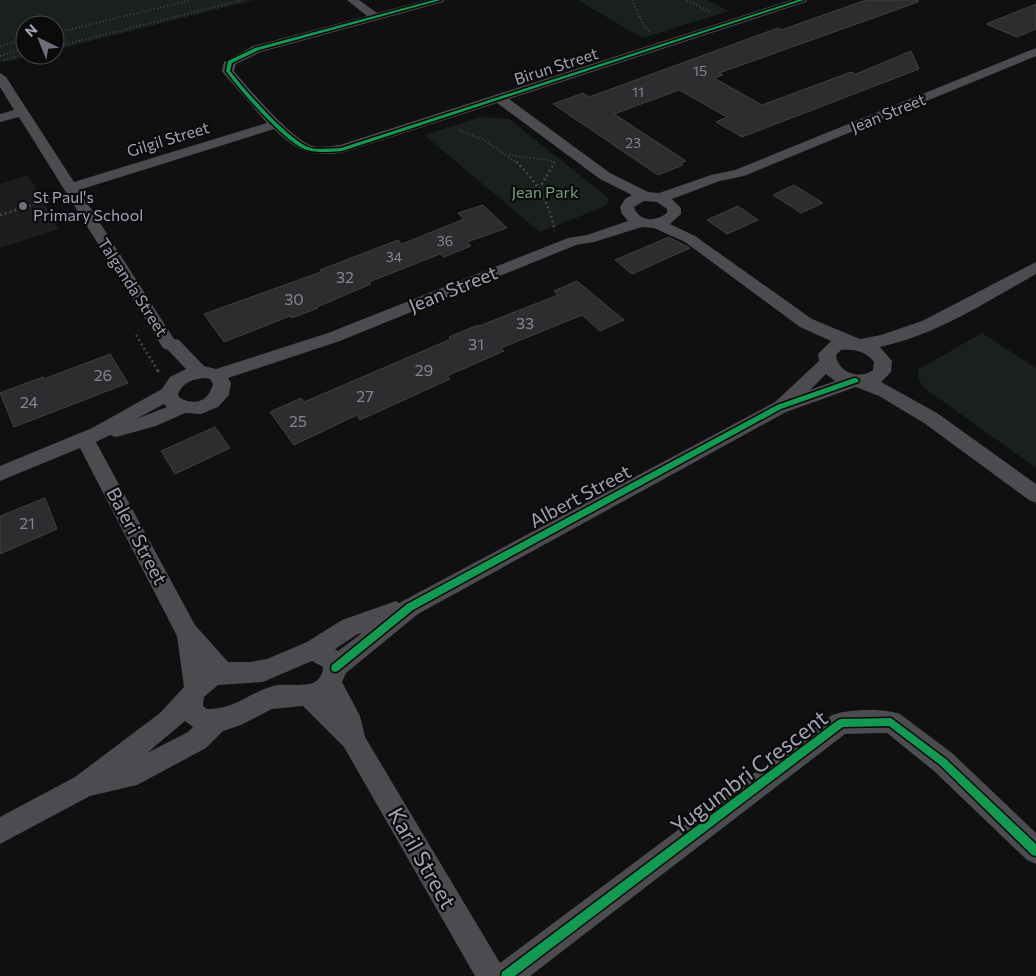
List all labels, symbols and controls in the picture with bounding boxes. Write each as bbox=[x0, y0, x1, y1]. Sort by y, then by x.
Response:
north arrow bbox=[15, 15, 65, 65]
text: N bbox=[21, 20, 40, 40]
street label: Birun Street bbox=[511, 43, 601, 88]
house number: 15 bbox=[693, 62, 707, 79]
house number: 11 bbox=[632, 83, 644, 100]
street label: Jean Street bbox=[848, 89, 928, 136]
street label: Gilgil Street bbox=[124, 117, 212, 160]
house number: 23 bbox=[625, 134, 641, 151]
park label: Jean Park bbox=[511, 182, 579, 201]
place label: St Paul's Primary School bbox=[33, 187, 143, 224]
marker: St Paul's Primary School bbox=[17, 200, 29, 212]
house number: 36 bbox=[437, 232, 453, 249]
street label: Talganda Street bbox=[95, 234, 172, 340]
house number: 34 bbox=[386, 248, 403, 265]
street label: Jean Street bbox=[405, 260, 501, 317]
house number: 32 bbox=[336, 267, 354, 286]
house number: 30 bbox=[284, 289, 304, 308]
house number: 33 bbox=[516, 313, 534, 332]
house number: 31 bbox=[468, 334, 484, 353]
house number: 29 bbox=[415, 360, 433, 379]
house number: 26 bbox=[94, 365, 112, 384]
house number: 27 bbox=[356, 386, 374, 405]
house number: 24 bbox=[20, 392, 38, 411]
house number: 25 bbox=[289, 411, 307, 430]
street label: Albert Street bbox=[525, 459, 635, 532]
street label: Baleri Street bbox=[102, 483, 173, 589]
house number: 21 bbox=[19, 513, 35, 532]
street label: Yugumbri Crescent bbox=[665, 704, 833, 839]
street label: Karil Street bbox=[383, 802, 462, 913]

